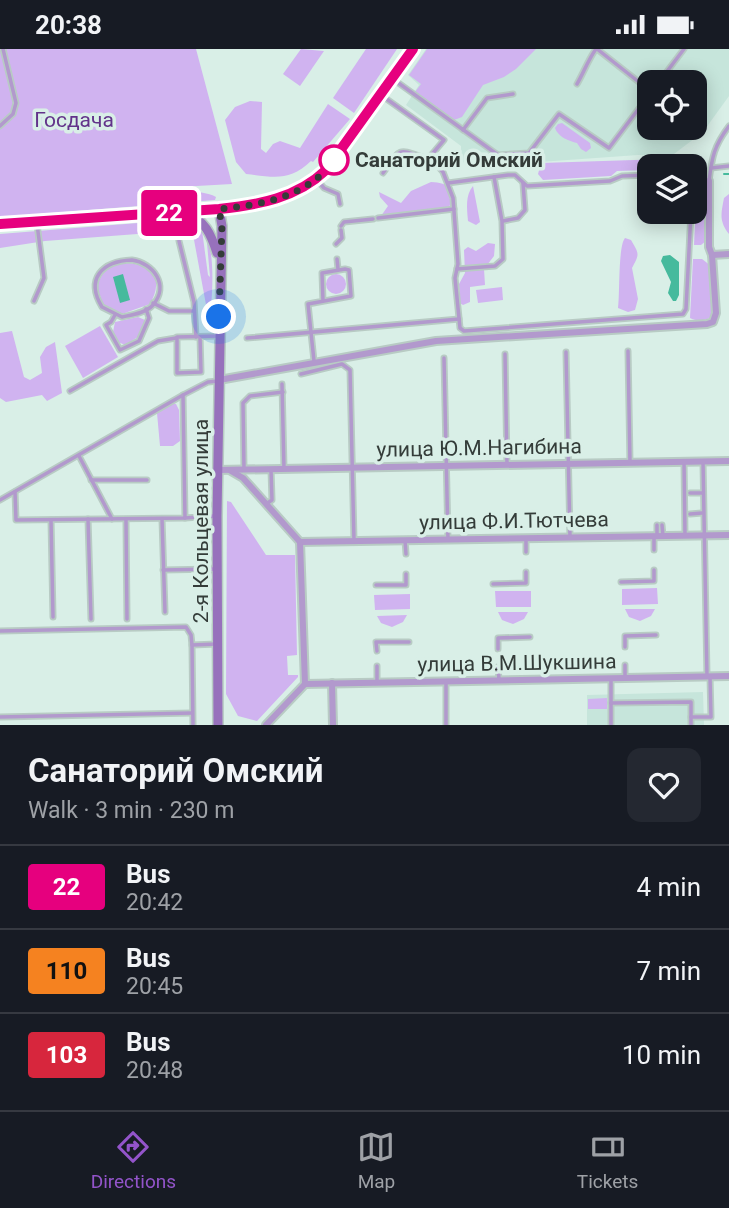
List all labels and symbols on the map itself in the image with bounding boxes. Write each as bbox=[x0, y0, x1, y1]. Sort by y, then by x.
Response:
park label: Госдача bbox=[34, 108, 114, 132]
marker: Санаторий Омский bbox=[319, 145, 349, 175]
place label: Санаторий Омский bbox=[355, 148, 543, 172]
line badge: 22 bbox=[138, 190, 200, 236]
your location bbox=[201, 299, 236, 334]
street label: 2-я Кольцевая улица bbox=[189, 419, 213, 623]
street label: улица Ю.М.Нагибина bbox=[376, 434, 582, 462]
street label: улица Ф.И.Тютчева bbox=[419, 507, 609, 535]
street label: улица В.М.Шукшина bbox=[417, 649, 617, 677]

